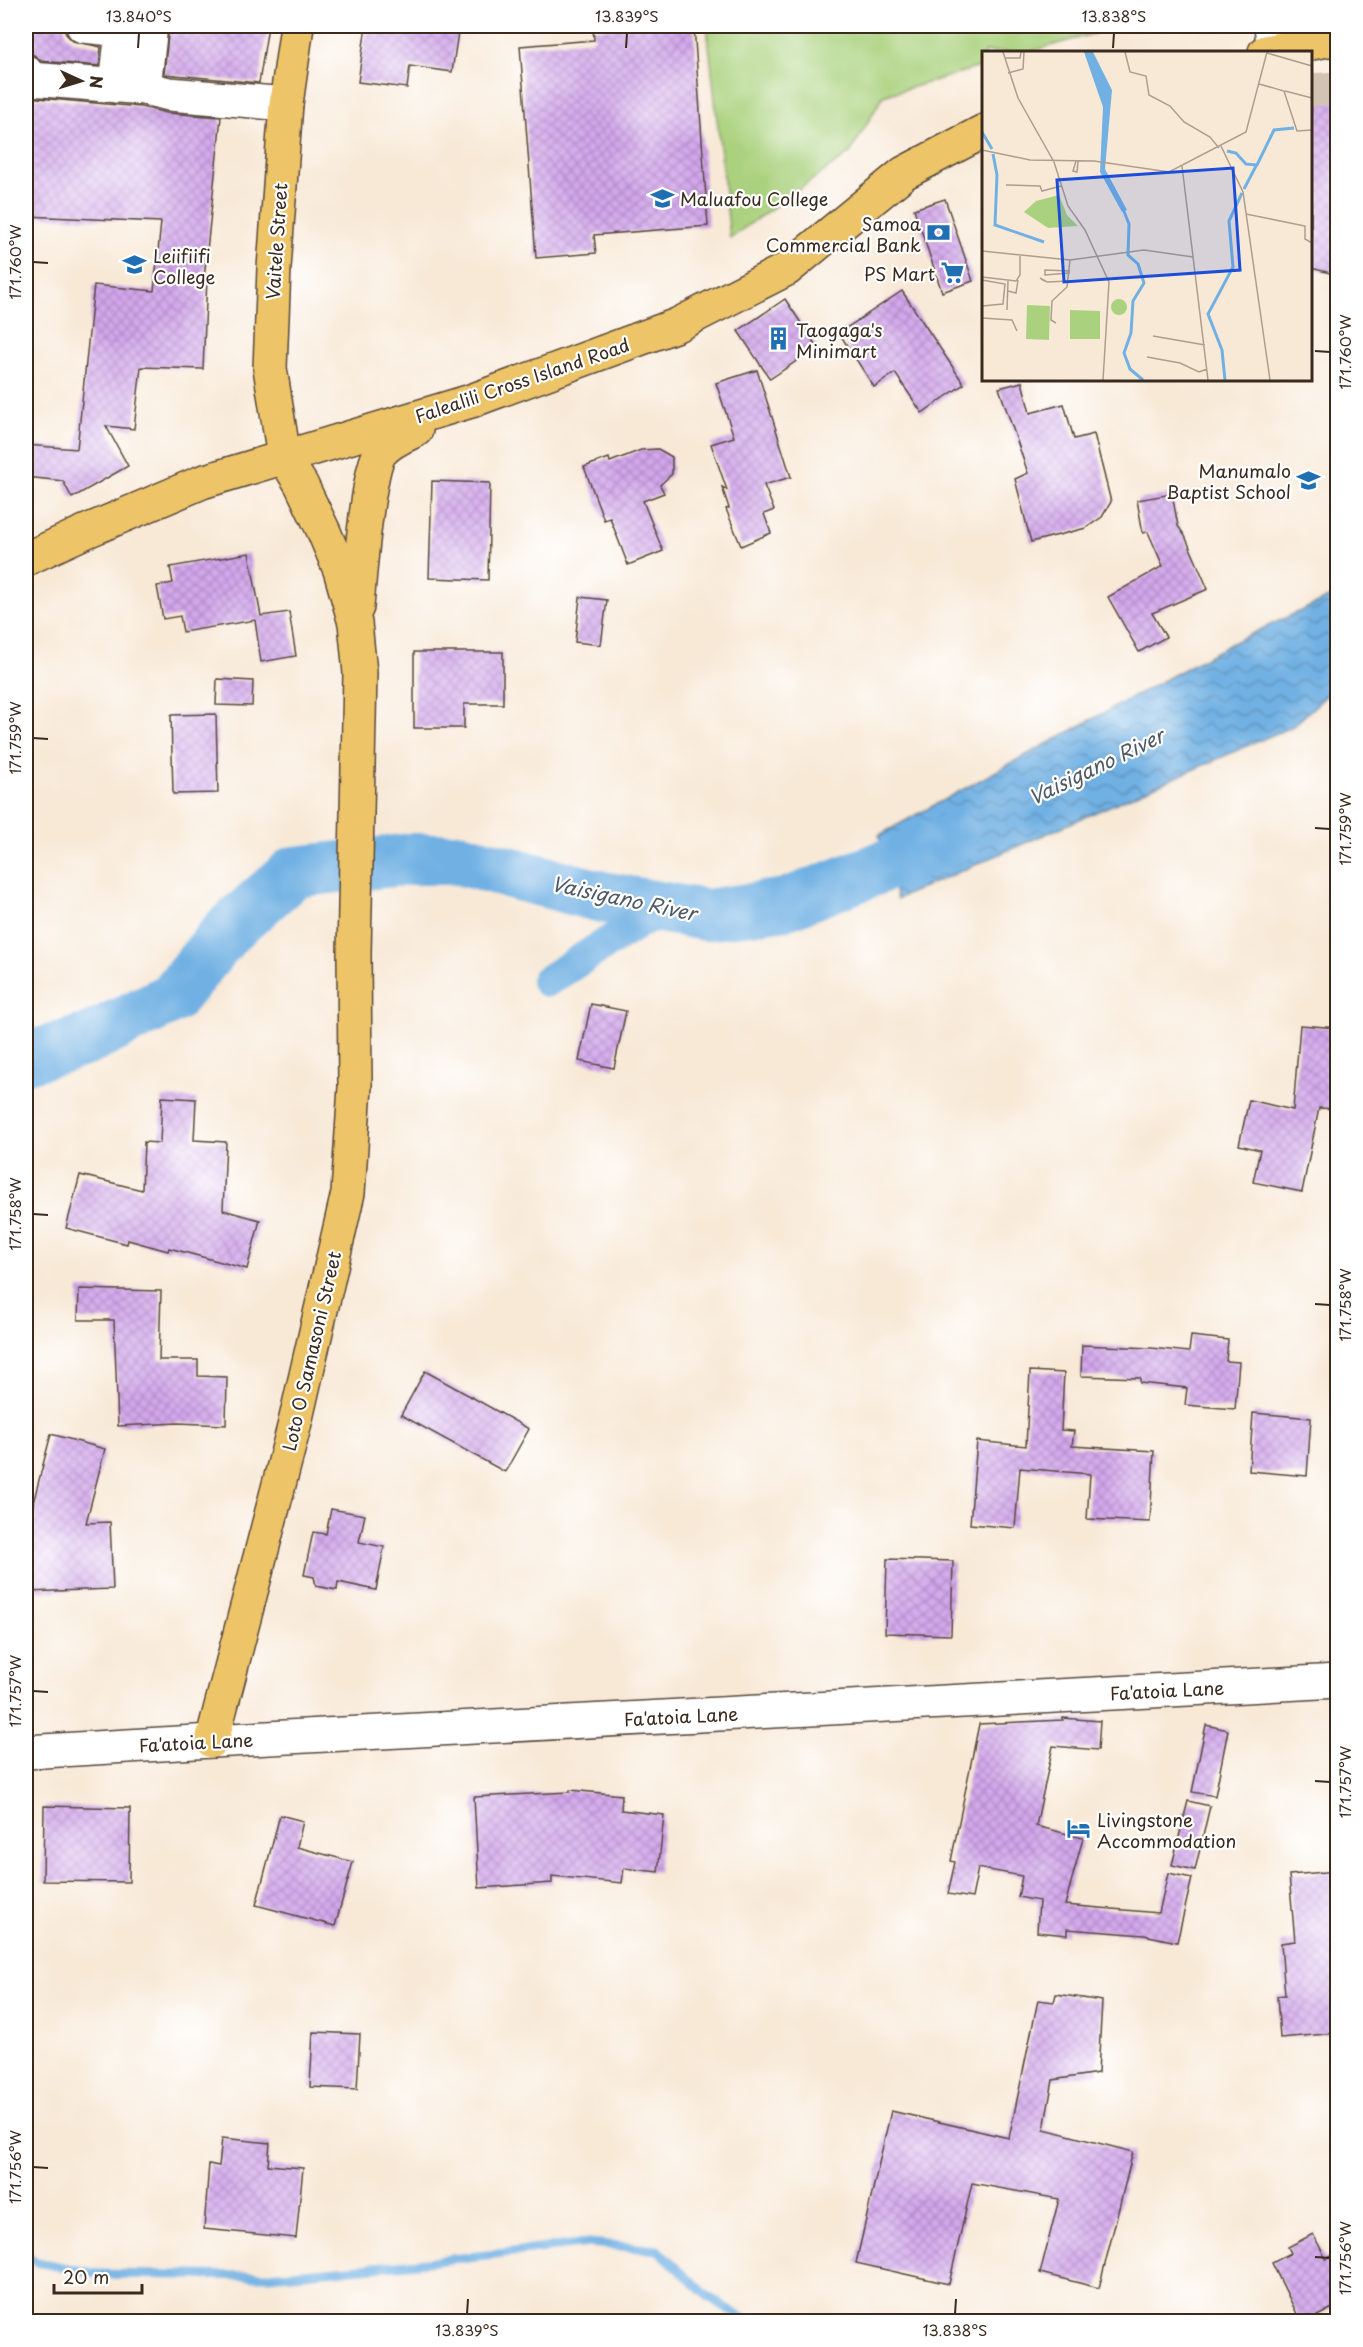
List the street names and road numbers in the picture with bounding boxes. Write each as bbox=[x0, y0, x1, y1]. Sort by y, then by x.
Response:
street label: Vaitele Street bbox=[258, 182, 294, 300]
street label: Falealili Cross Island Road bbox=[411, 331, 633, 429]
street label: Loto O Samasoni Street bbox=[275, 1248, 347, 1454]
street label: Fa'atoia Lane bbox=[1109, 1674, 1225, 1706]
street label: Fa'atoia Lane bbox=[623, 1700, 739, 1732]
street label: Fa'atoia Lane bbox=[138, 1726, 254, 1758]

